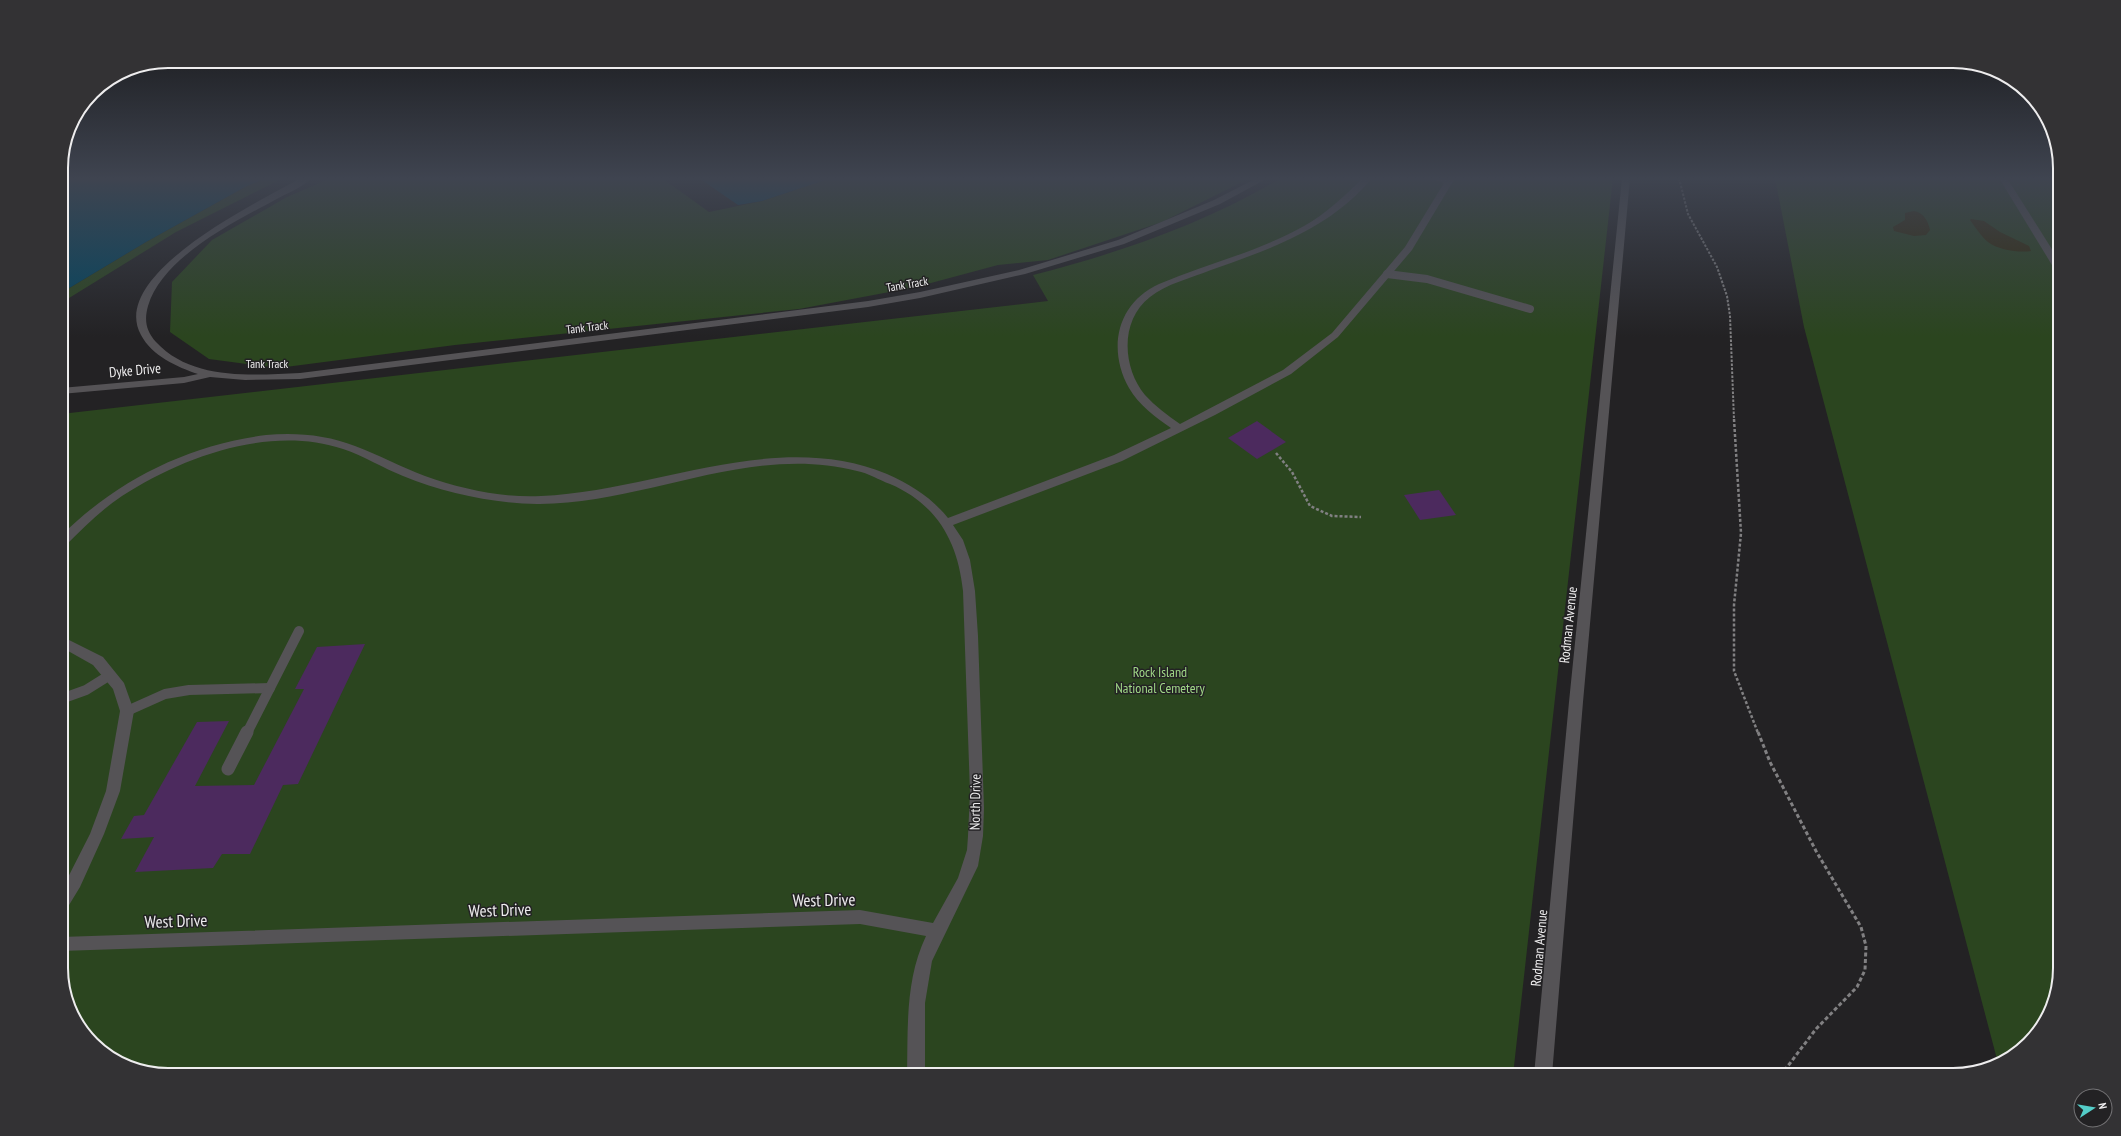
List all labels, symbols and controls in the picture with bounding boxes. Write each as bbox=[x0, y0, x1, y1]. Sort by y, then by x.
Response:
street label: Tank Track bbox=[885, 273, 930, 295]
street label: Tank Track bbox=[565, 317, 609, 337]
street label: Tank Track bbox=[246, 356, 289, 371]
street label: Dyke Drive bbox=[108, 359, 162, 381]
street label: Rodman Avenue bbox=[1555, 585, 1581, 664]
park label: Rock Island National Cemetery bbox=[1115, 663, 1205, 697]
street label: North Drive bbox=[966, 774, 984, 830]
street label: West Drive bbox=[792, 888, 856, 912]
street label: West Drive bbox=[468, 898, 532, 922]
street label: West Drive bbox=[144, 909, 208, 933]
street label: Rodman Avenue bbox=[1527, 909, 1551, 987]
north arrow bbox=[2073, 1088, 2113, 1128]
text: N bbox=[2095, 1102, 2110, 1110]

